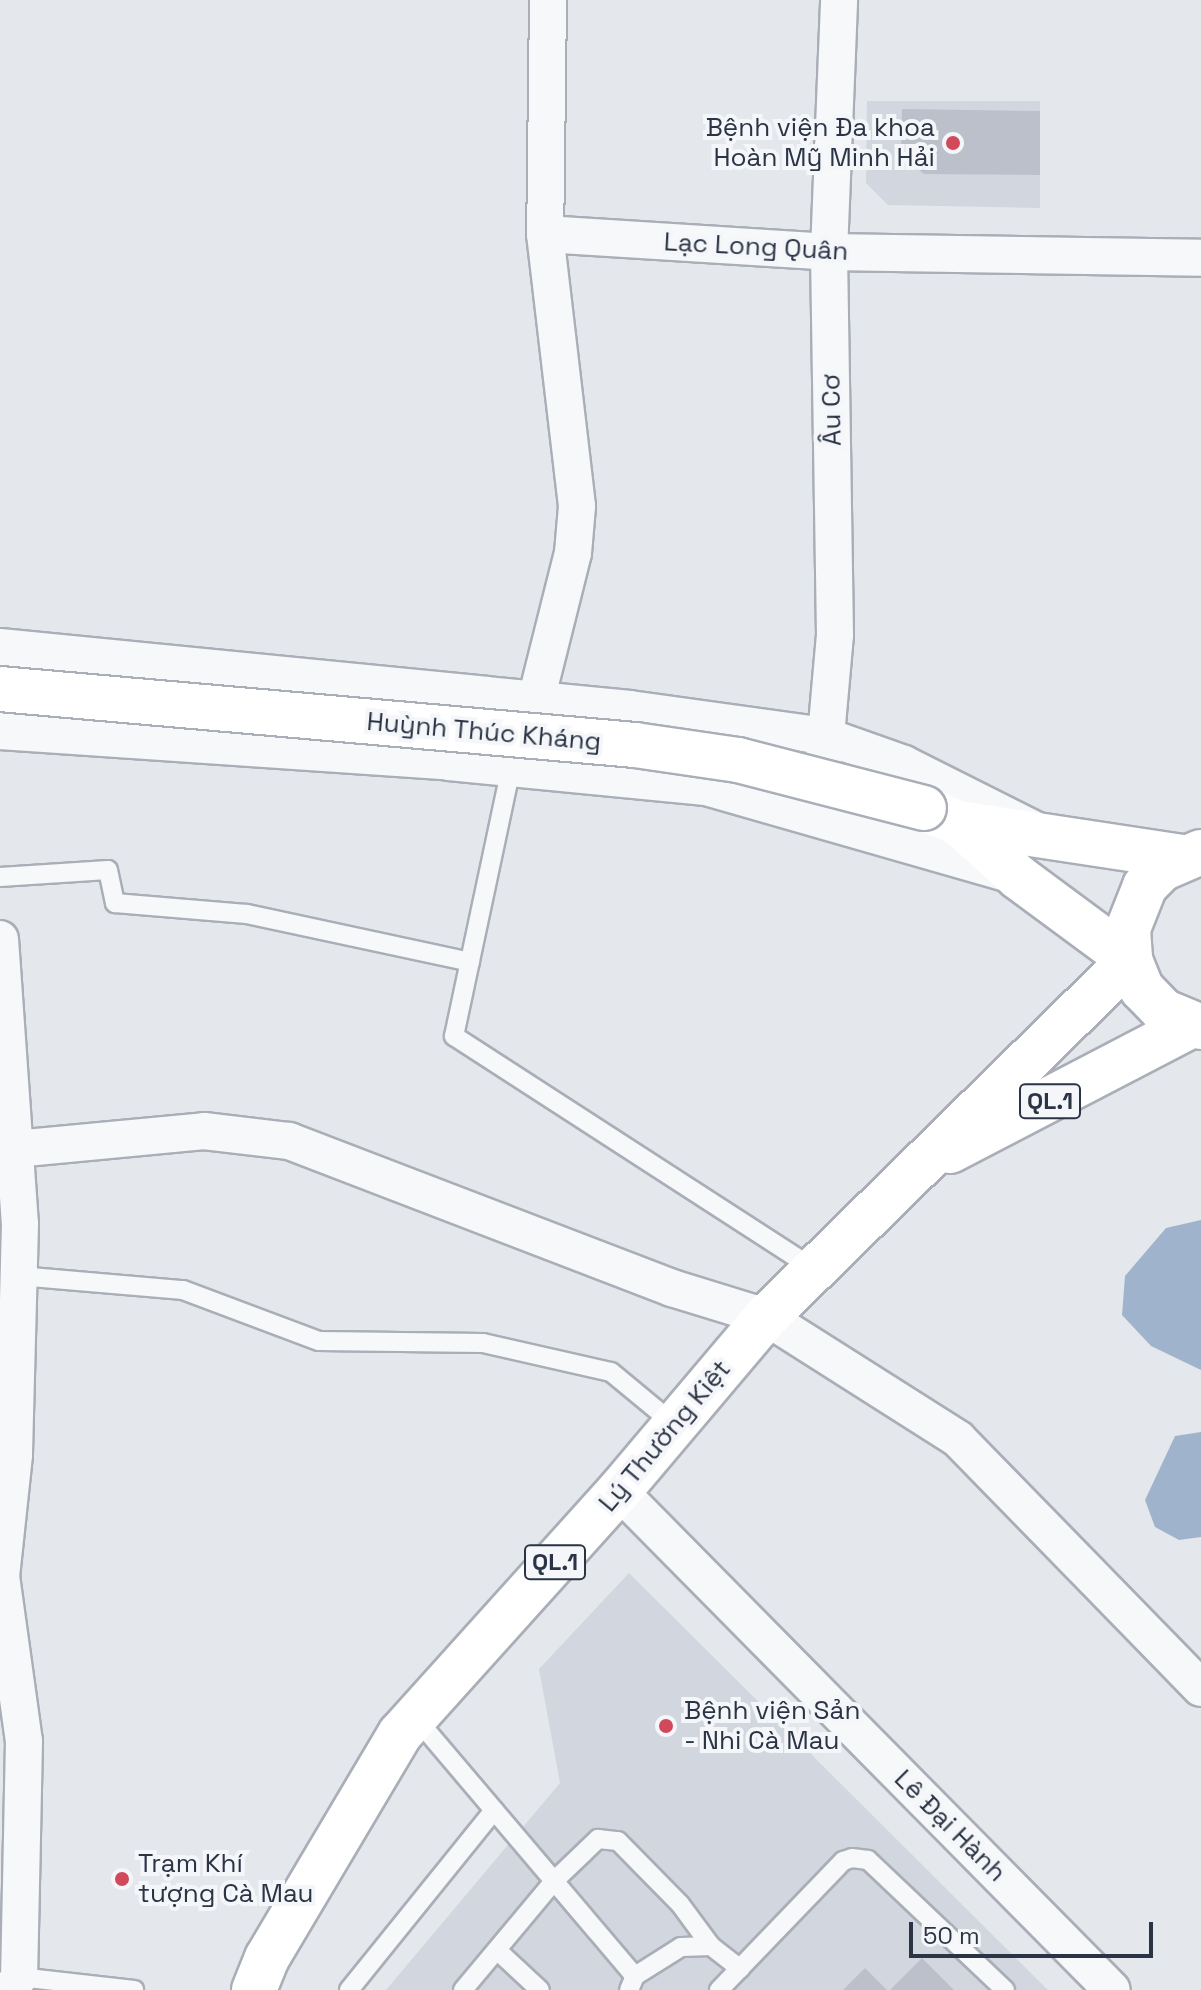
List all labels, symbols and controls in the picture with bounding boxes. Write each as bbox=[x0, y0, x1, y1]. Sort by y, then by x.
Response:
place label: Bệnh viện Đa khoa Hoàn Mỹ Minh Hải bbox=[706, 112, 935, 174]
marker: Bệnh viện Đa khoa Hoàn Mỹ Minh Hải bbox=[942, 132, 964, 154]
street label: Lạc Long Quân bbox=[663, 227, 849, 267]
street label: Âu Cơ bbox=[816, 374, 848, 446]
street label: Huỳnh Thúc Kháng bbox=[365, 706, 603, 758]
road number: QL.1 bbox=[1018, 1081, 1082, 1121]
street label: Lý Thường Kiệt bbox=[592, 1354, 738, 1518]
road number: QL.1 bbox=[523, 1542, 587, 1582]
place label: Bệnh viện Sản - Nhi Cà Mau bbox=[684, 1695, 860, 1756]
marker: Bệnh viện Sản - Nhi Cà Mau bbox=[655, 1715, 677, 1737]
street label: Lê Đại Hành bbox=[888, 1764, 1012, 1888]
place label: Trạm Khí tượng Cà Mau bbox=[138, 1848, 314, 1910]
marker: Trạm Khí tượng Cà Mau bbox=[113, 1870, 131, 1888]
scale bar bbox=[913, 1906, 1157, 1956]
text: 50 m bbox=[923, 1920, 980, 1951]

